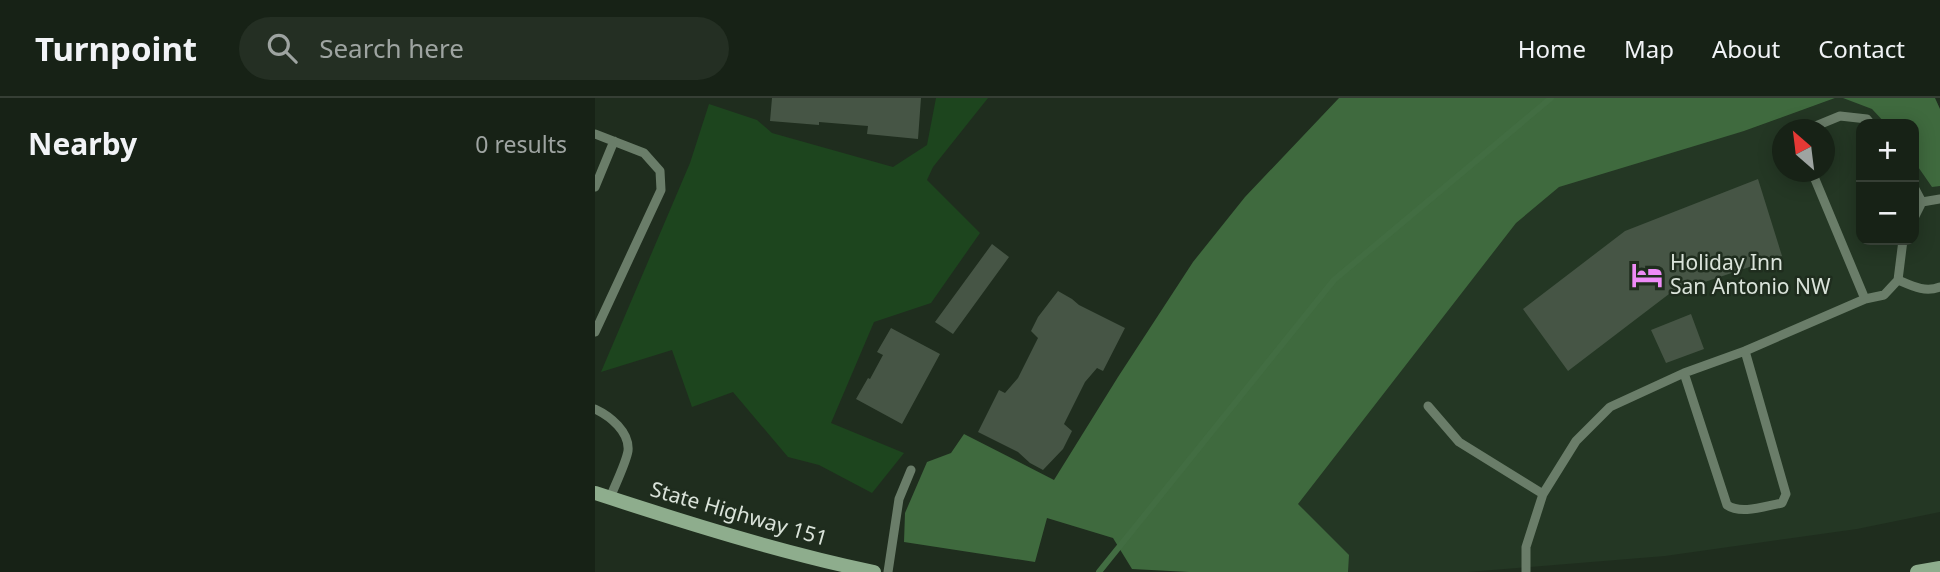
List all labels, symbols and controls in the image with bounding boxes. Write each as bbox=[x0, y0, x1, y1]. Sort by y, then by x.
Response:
search box bbox=[239, 17, 729, 80]
text: Turnpoint bbox=[35, 26, 197, 71]
icon: search bbox=[263, 29, 301, 67]
text: Search here bbox=[319, 30, 464, 66]
text: Home bbox=[1518, 32, 1586, 65]
text: Map bbox=[1624, 32, 1674, 65]
text: About bbox=[1712, 32, 1780, 65]
text: Contact bbox=[1818, 32, 1905, 65]
north arrow bbox=[1772, 119, 1835, 182]
map controls bbox=[1856, 119, 1919, 245]
button: + bbox=[1856, 119, 1919, 182]
text: Nearby bbox=[28, 123, 137, 164]
text: 0 results bbox=[475, 128, 567, 160]
button: − bbox=[1856, 182, 1919, 245]
place label: Holiday Inn San Antonio NW bbox=[1670, 248, 1831, 300]
hotel icon: Holiday Inn San Antonio NW bbox=[1630, 258, 1664, 292]
street label: State Highway 151 bbox=[647, 474, 831, 552]

